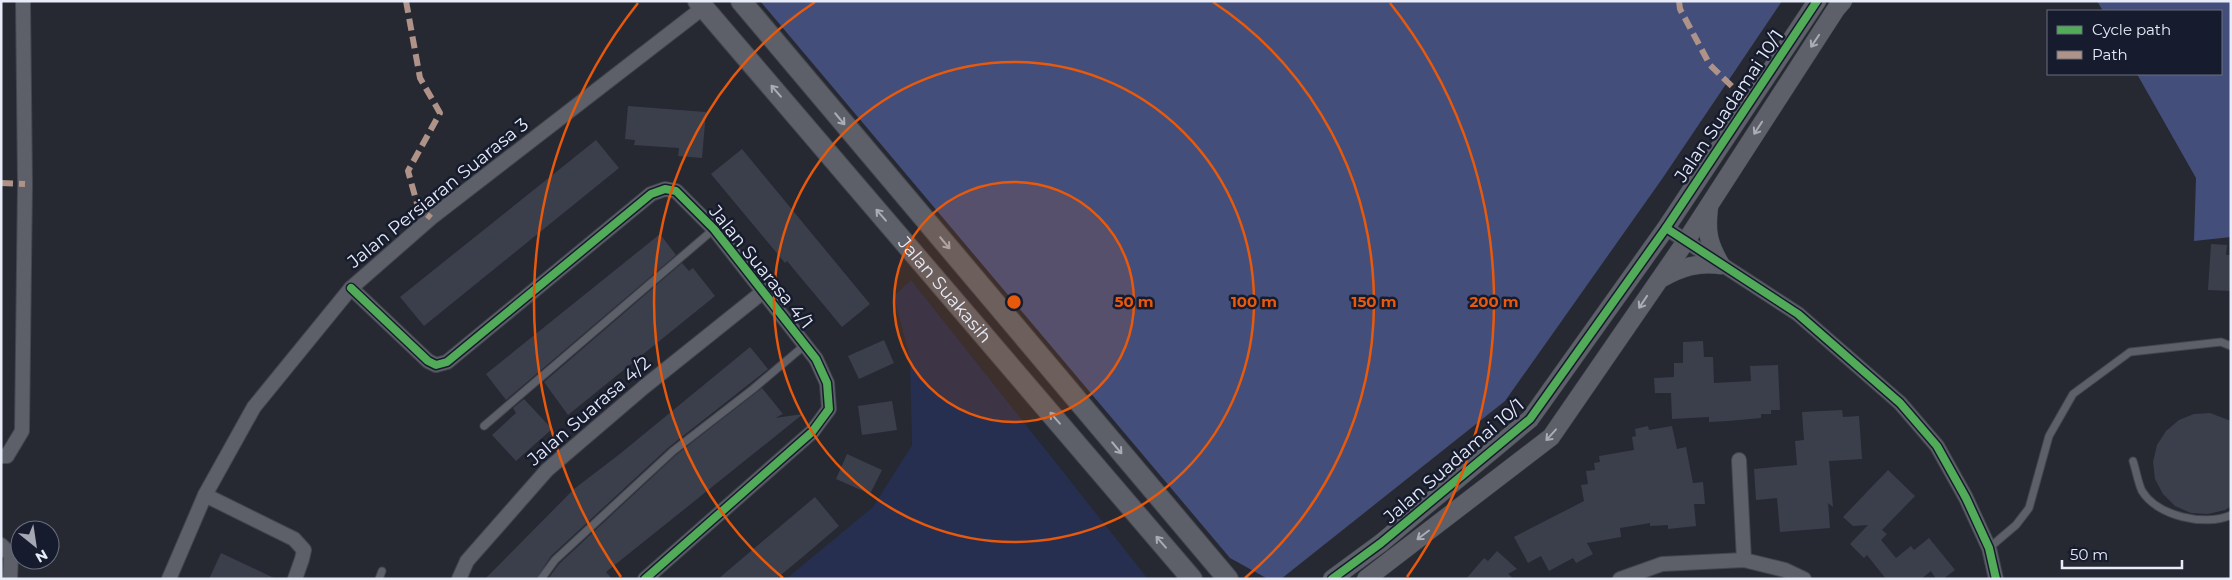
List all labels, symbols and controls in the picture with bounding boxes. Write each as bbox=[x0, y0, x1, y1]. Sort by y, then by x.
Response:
legend bbox=[2047, 10, 2222, 75]
text: Cycle path bbox=[2092, 20, 2171, 39]
street label: Jalan Suadamai 10/1 bbox=[1669, 26, 1788, 187]
one-way arrow bbox=[1810, 33, 1820, 47]
text: Path bbox=[2092, 45, 2128, 64]
one-way arrow bbox=[770, 85, 781, 98]
one-way arrow bbox=[834, 112, 846, 125]
street label: Jalan Persiaran Suarasa 3 bbox=[342, 113, 533, 273]
one-way arrow bbox=[1753, 120, 1763, 134]
street label: Jalan Suarasa 4/1 bbox=[704, 200, 818, 333]
one-way arrow bbox=[876, 209, 887, 222]
street label: Jalan Suakasih bbox=[893, 231, 996, 348]
one-way arrow bbox=[939, 236, 950, 249]
text: 50 m bbox=[1114, 292, 1154, 311]
text: 100 m bbox=[1231, 292, 1277, 311]
text: 150 m bbox=[1352, 292, 1396, 311]
text: 200 m bbox=[1469, 292, 1519, 311]
centre of rings bbox=[1005, 293, 1023, 311]
one-way arrow bbox=[1638, 295, 1648, 309]
street label: Jalan Suarasa 4/2 bbox=[522, 352, 655, 471]
street label: Jalan Suadamai 10/1 bbox=[1378, 394, 1529, 529]
one-way arrow bbox=[1049, 412, 1061, 425]
one-way arrow bbox=[1545, 429, 1556, 442]
one-way arrow bbox=[1112, 441, 1123, 454]
north arrow bbox=[10, 520, 60, 570]
one-way arrow bbox=[1417, 530, 1430, 541]
one-way arrow bbox=[1155, 535, 1166, 548]
scale bar bbox=[2062, 538, 2182, 570]
text: 50 m bbox=[2070, 545, 2108, 564]
text: N bbox=[32, 546, 51, 567]

